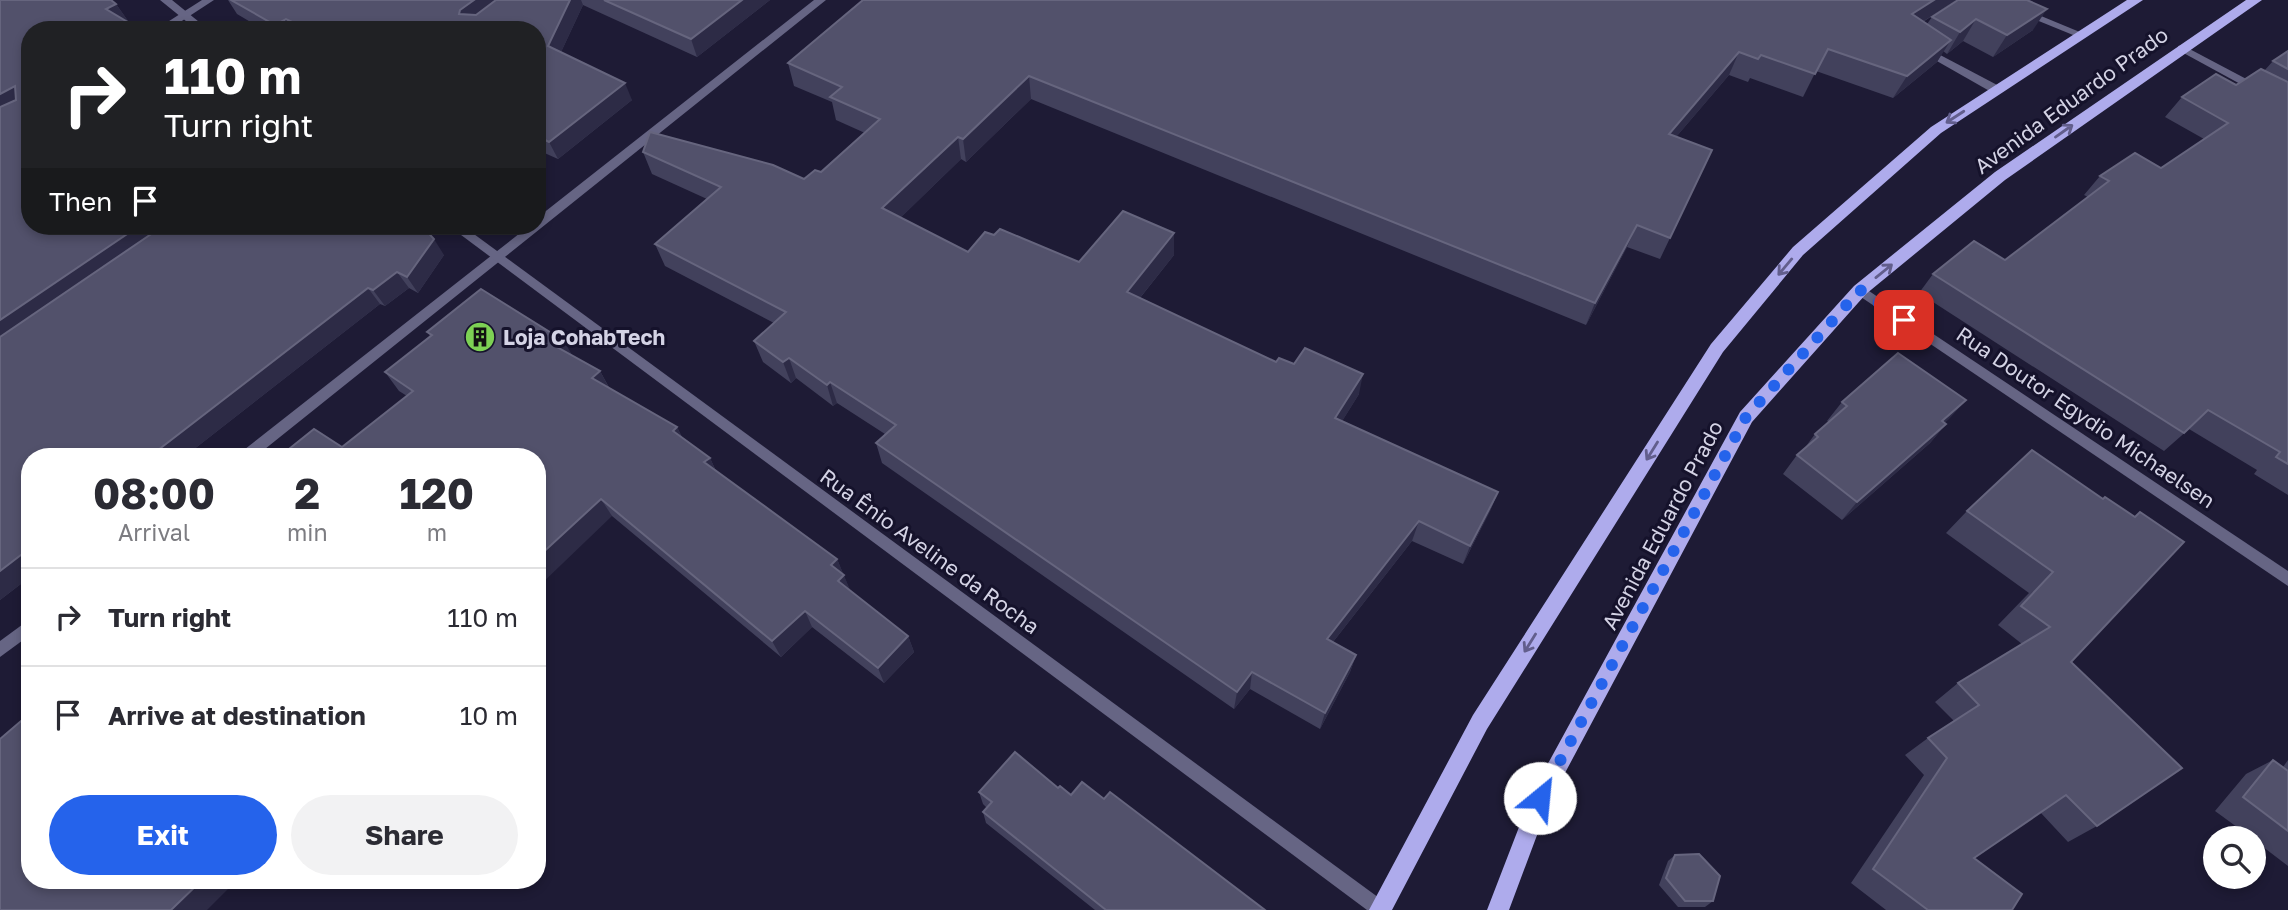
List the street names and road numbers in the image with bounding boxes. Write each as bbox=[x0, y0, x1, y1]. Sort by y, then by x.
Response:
street label: Avenida Eduardo Prado bbox=[1969, 21, 2173, 179]
street label: Rua Doutor Egydio Michaelsen bbox=[1952, 321, 2220, 513]
street label: Avenida Eduardo Prado bbox=[1596, 416, 1728, 634]
street label: Rua Ênio Aveline da Rocha bbox=[815, 463, 1045, 639]

